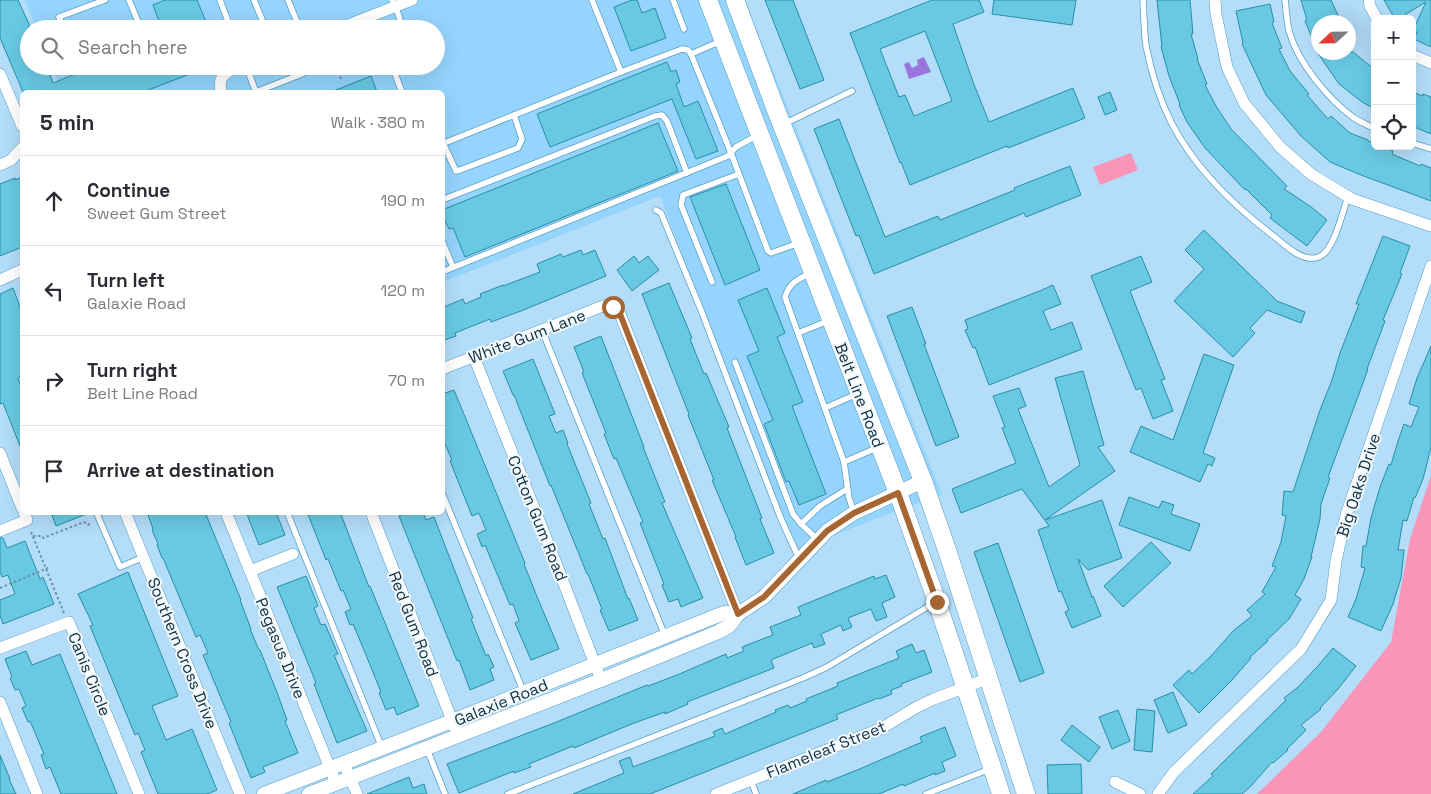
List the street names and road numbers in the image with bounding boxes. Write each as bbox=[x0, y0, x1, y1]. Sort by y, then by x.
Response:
street label: White Gum Lane bbox=[466, 304, 589, 368]
street label: Belt Line Road bbox=[830, 340, 889, 451]
street label: Big Oaks Drive bbox=[1332, 431, 1385, 540]
street label: Cotton Gum Road bbox=[503, 452, 572, 584]
street label: Red Gum Road bbox=[384, 568, 443, 680]
street label: Southern Cross Drive bbox=[143, 574, 222, 732]
street label: Pegasus Drive bbox=[251, 594, 310, 702]
street label: Canis Circle bbox=[63, 629, 116, 719]
street label: Galaxie Road bbox=[451, 674, 551, 731]
street label: Flameleaf Street bbox=[763, 716, 889, 783]

